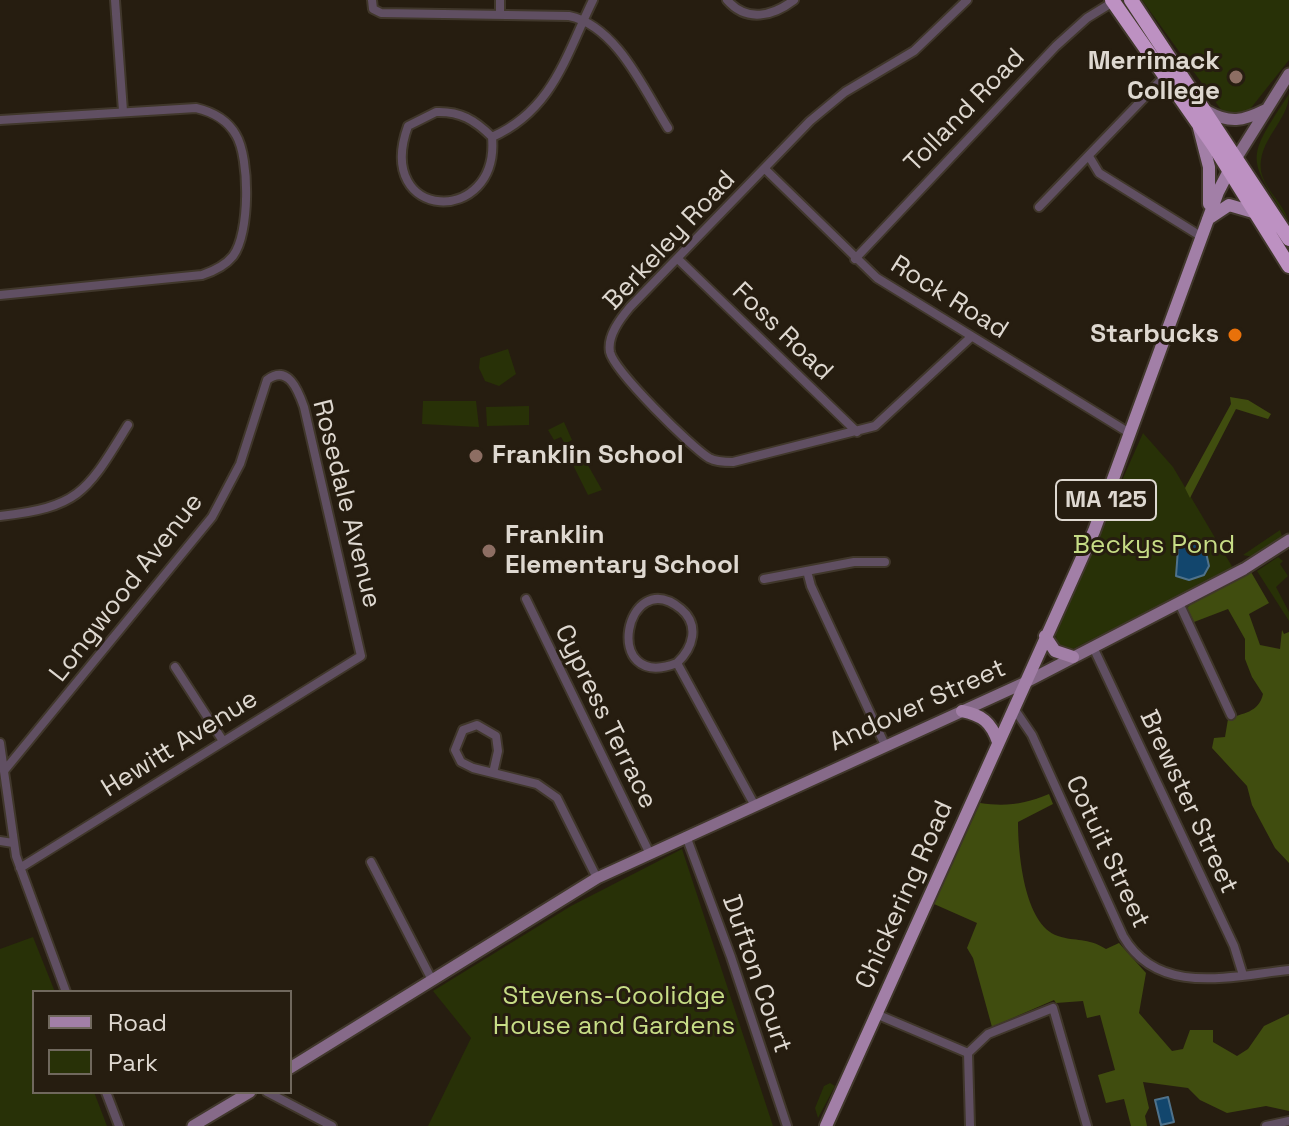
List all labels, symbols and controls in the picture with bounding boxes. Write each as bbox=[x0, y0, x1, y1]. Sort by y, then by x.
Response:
street label: Tolland Road bbox=[898, 43, 1032, 179]
place label: Merrimack College bbox=[1088, 46, 1220, 108]
marker: Merrimack College bbox=[1227, 68, 1245, 86]
street label: Berkeley Road bbox=[597, 165, 743, 317]
street label: Rock Road bbox=[885, 250, 1013, 346]
street label: Foss Road bbox=[725, 276, 839, 388]
place label: Starbucks bbox=[1090, 319, 1219, 351]
marker: Starbucks bbox=[1226, 326, 1244, 344]
street label: Rosedale Avenue bbox=[305, 397, 387, 611]
place label: Franklin School bbox=[492, 440, 684, 472]
marker: Franklin School bbox=[467, 447, 485, 465]
road number: MA 125 bbox=[1056, 480, 1156, 520]
street label: Longwood Avenue bbox=[44, 487, 210, 689]
place label: Franklin Elementary School bbox=[505, 520, 740, 582]
park label: Beckys Pond bbox=[1073, 530, 1235, 562]
marker: Franklin Elementary School bbox=[480, 542, 498, 560]
street label: Cypress Terrace bbox=[547, 620, 663, 814]
street label: Andover Street bbox=[825, 653, 1011, 759]
street label: Hewitt Avenue bbox=[96, 684, 264, 804]
street label: Brewster Street bbox=[1132, 705, 1244, 899]
street label: Cotuit Street bbox=[1058, 771, 1156, 933]
street label: Chickering Road bbox=[850, 796, 960, 994]
street label: Dufton Court bbox=[714, 891, 798, 1057]
park label: Stevens-Coolidge House and Gardens bbox=[493, 981, 735, 1042]
legend bbox=[32, 990, 292, 1094]
text: Road bbox=[108, 1007, 167, 1038]
text: Park bbox=[108, 1047, 158, 1078]

